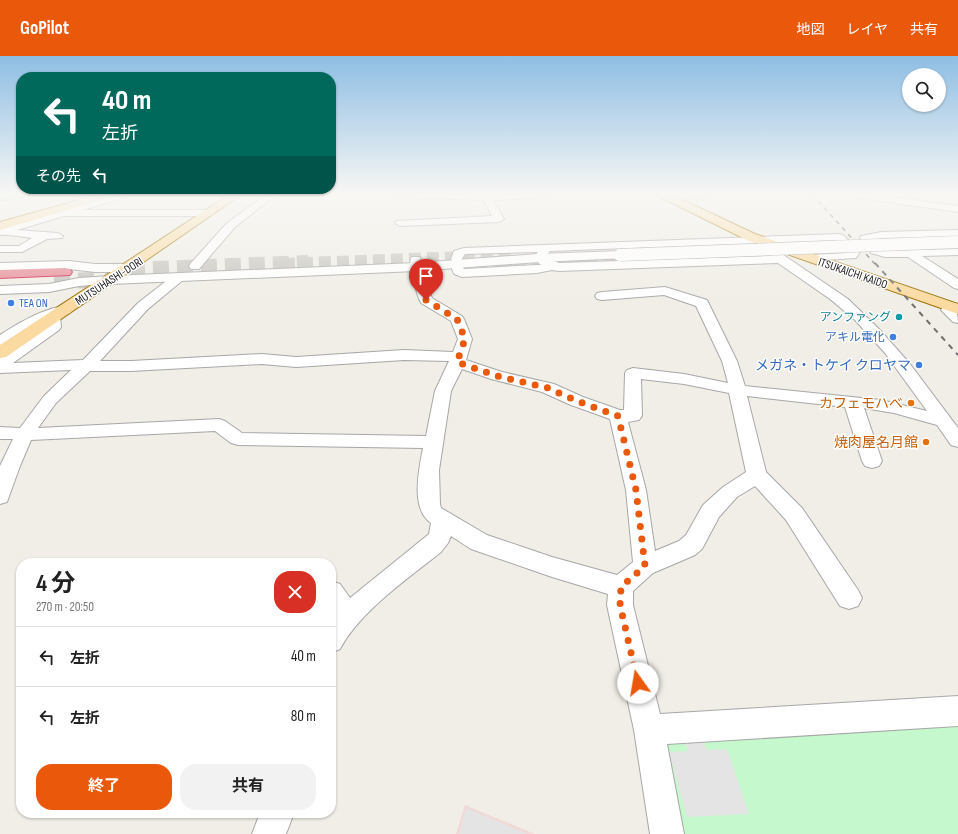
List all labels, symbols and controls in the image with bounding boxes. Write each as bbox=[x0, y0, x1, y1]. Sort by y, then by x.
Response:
text: GoPilot bbox=[20, 17, 69, 40]
text: 地図 bbox=[796, 21, 824, 38]
text: レイヤ bbox=[846, 21, 888, 38]
text: 共有 bbox=[910, 21, 938, 38]
map controls bbox=[902, 68, 946, 112]
button: search bbox=[902, 68, 946, 112]
text: 40 m bbox=[102, 84, 151, 117]
icon: left bbox=[36, 88, 88, 140]
text: 左折 bbox=[102, 123, 138, 144]
icon: left bbox=[89, 164, 111, 186]
text: その先 bbox=[36, 167, 81, 186]
street label: MUTSUHASHI-DORI bbox=[72, 254, 146, 309]
street label: ITSUKAICHI KAIDO bbox=[816, 255, 890, 292]
pin bbox=[409, 259, 443, 300]
icon: arrive bbox=[415, 265, 437, 287]
place label: TEA ON bbox=[19, 296, 48, 311]
marker: TEA ON bbox=[6, 298, 16, 308]
place label: アンファング bbox=[820, 310, 891, 325]
marker: アンファング bbox=[894, 312, 904, 322]
place label: アキル電化 bbox=[825, 330, 885, 345]
marker: アキル電化 bbox=[888, 332, 898, 342]
place label: メガネ・トケイ クロヤマ bbox=[755, 357, 911, 374]
marker: メガネ・トケイ クロヤマ bbox=[914, 360, 924, 370]
place label: カフェモハべ bbox=[819, 395, 903, 412]
marker: カフェモハべ bbox=[906, 398, 916, 408]
place label: 焼肉屋名月館 bbox=[834, 434, 918, 451]
marker: 焼肉屋名月館 bbox=[921, 437, 931, 447]
text: 4 分 bbox=[36, 569, 75, 598]
button: close bbox=[274, 571, 316, 613]
text: 270 m · 20:50 bbox=[36, 599, 94, 615]
icon: left bbox=[36, 646, 58, 668]
text: 40 m bbox=[291, 647, 316, 666]
text: 左折 bbox=[70, 649, 100, 668]
position arrow bbox=[617, 662, 659, 704]
icon: left bbox=[36, 706, 58, 728]
text: 80 m bbox=[291, 707, 316, 726]
text: 左折 bbox=[70, 709, 100, 728]
button: 終了 bbox=[36, 764, 172, 810]
button: 共有 bbox=[180, 764, 316, 810]

